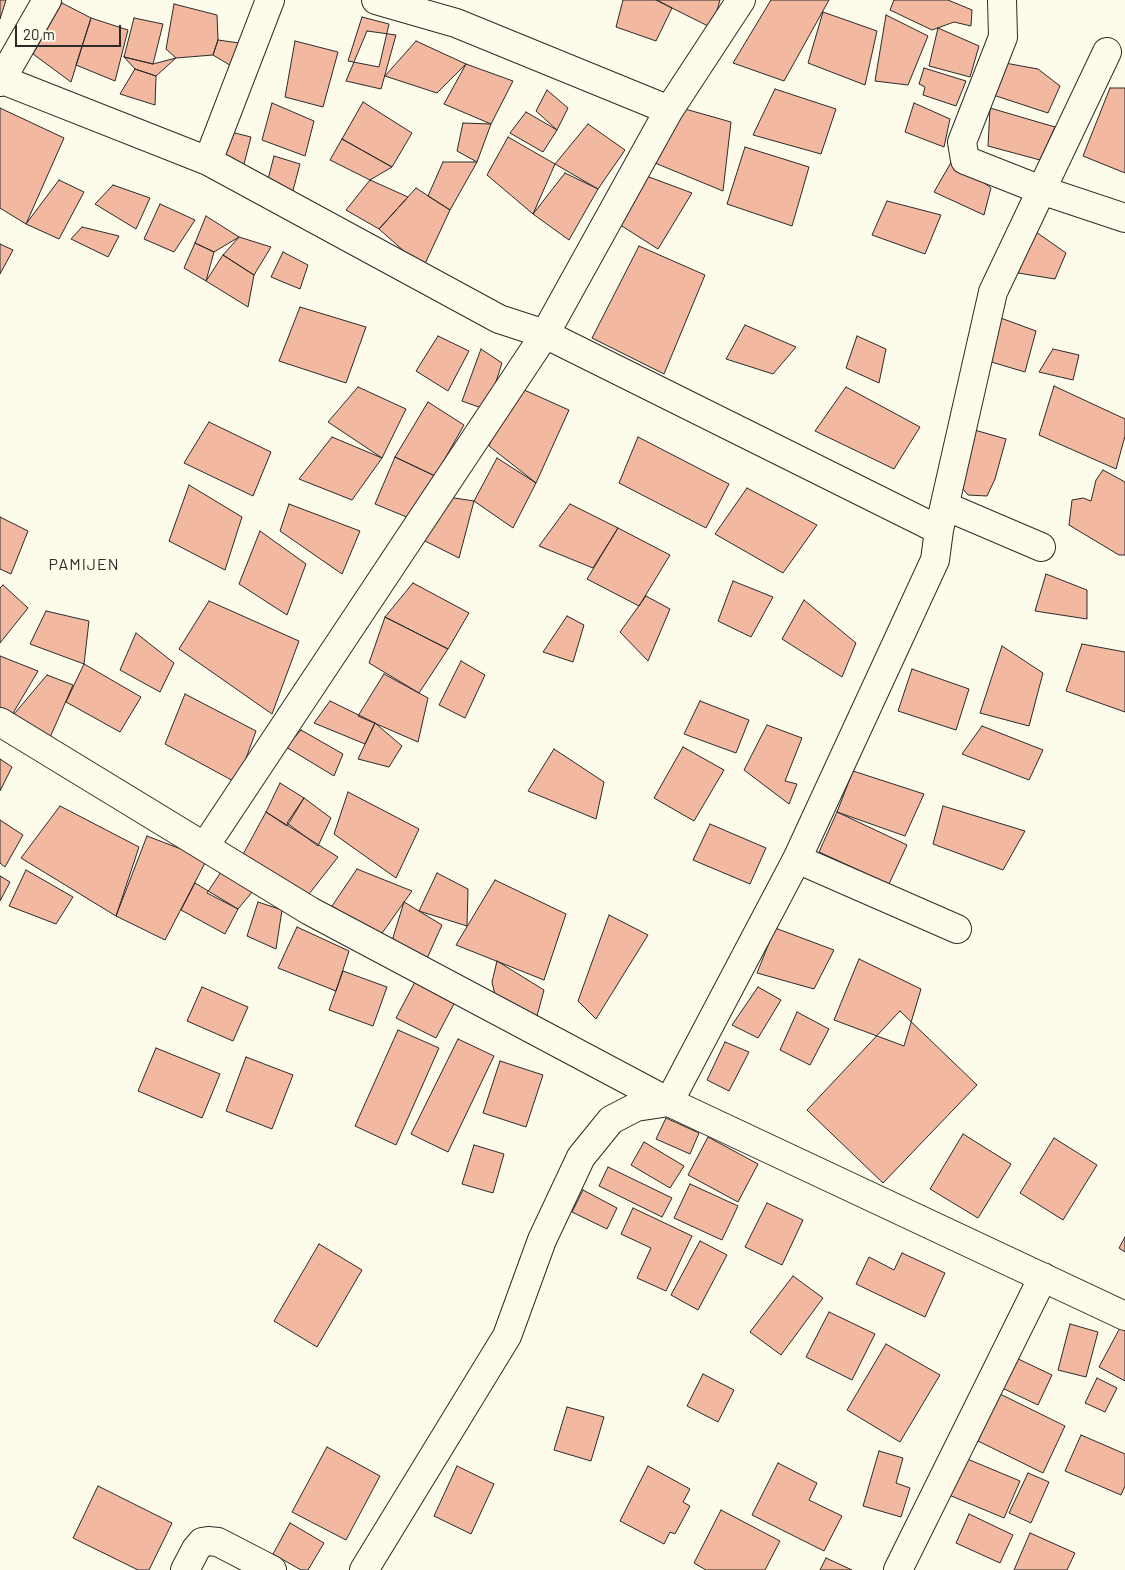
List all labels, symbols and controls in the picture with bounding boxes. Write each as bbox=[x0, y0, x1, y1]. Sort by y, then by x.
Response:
scale bar bbox=[18, 15, 124, 47]
text: 20 m bbox=[23, 25, 55, 43]
district label: PAMIJEN bbox=[48, 555, 120, 575]

